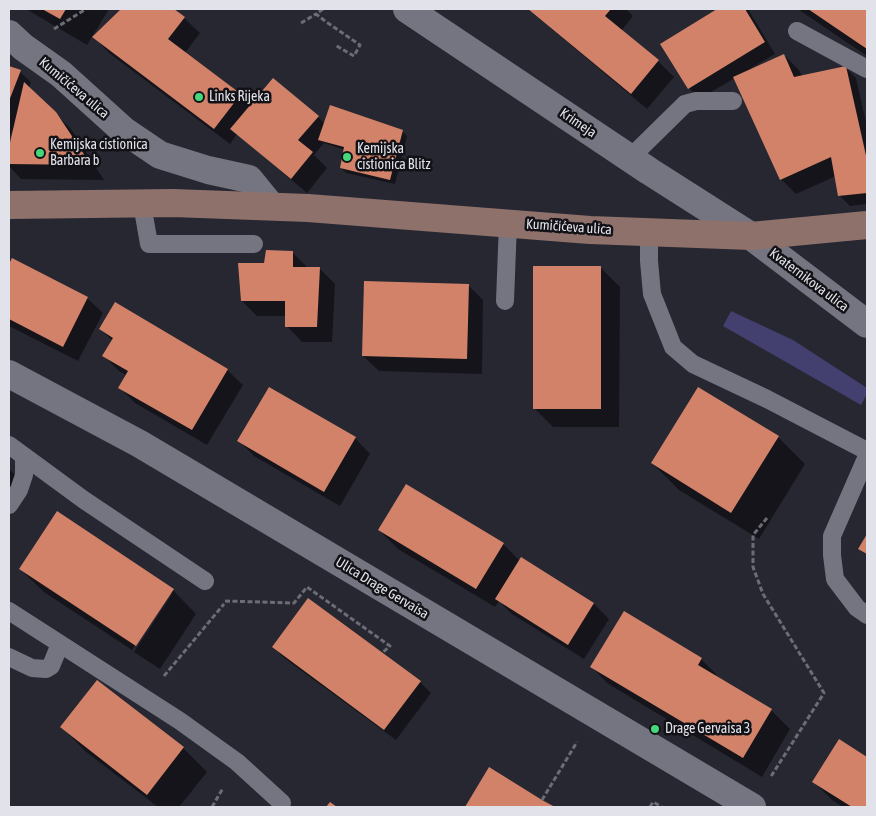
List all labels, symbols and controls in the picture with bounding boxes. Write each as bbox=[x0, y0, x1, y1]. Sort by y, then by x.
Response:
street label: Kumičićeva ulica bbox=[36, 54, 112, 122]
place label: Links Rijeka bbox=[209, 89, 270, 105]
marker: Links Rijeka bbox=[193, 91, 205, 103]
street label: Krimeja bbox=[557, 105, 599, 141]
place label: Kemijska cistionica Barbara b bbox=[50, 137, 148, 170]
place label: Kemijska cistionica Blitz bbox=[357, 141, 430, 174]
marker: Kemijska cistionica Barbara b bbox=[34, 147, 46, 159]
marker: Kemijska cistionica Blitz bbox=[341, 151, 353, 163]
street label: Kumičićeva ulica bbox=[526, 216, 612, 238]
street label: Kvaternikova ulica bbox=[766, 245, 852, 315]
street label: Ulica Drage Gervaisa bbox=[332, 554, 432, 622]
place label: Drage Gervaisa 3 bbox=[665, 721, 750, 737]
marker: Drage Gervaisa 3 bbox=[649, 723, 661, 735]

